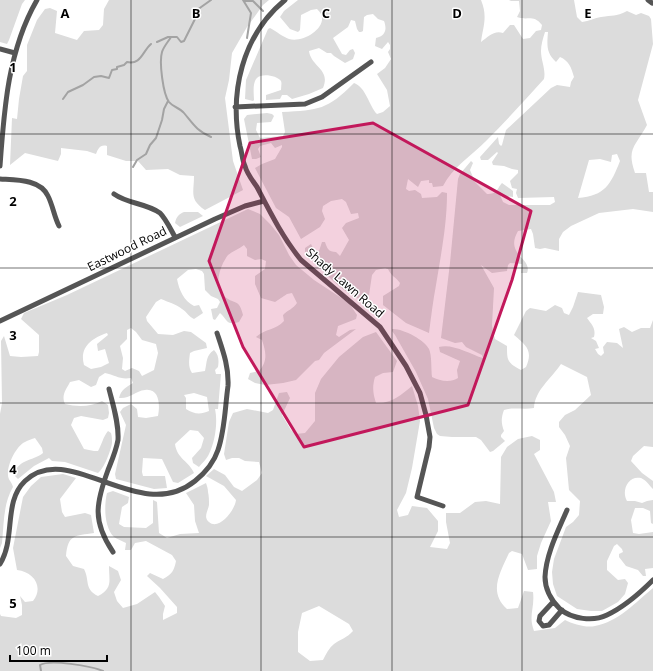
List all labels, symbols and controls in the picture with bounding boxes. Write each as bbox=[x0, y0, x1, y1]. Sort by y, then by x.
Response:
text: A bbox=[61, 4, 70, 22]
text: B bbox=[192, 4, 201, 22]
text: C bbox=[322, 4, 330, 22]
text: D bbox=[452, 4, 462, 22]
text: E bbox=[584, 4, 592, 22]
text: 1 bbox=[9, 58, 17, 76]
text: 2 bbox=[9, 192, 17, 210]
street label: Eastwood Road bbox=[84, 222, 169, 275]
street label: Shady Lawn Road bbox=[303, 244, 388, 321]
text: 3 bbox=[9, 326, 17, 344]
text: 4 bbox=[9, 460, 17, 478]
text: 5 bbox=[9, 594, 17, 612]
scale bar bbox=[10, 637, 107, 663]
text: 100 m bbox=[16, 642, 51, 659]

